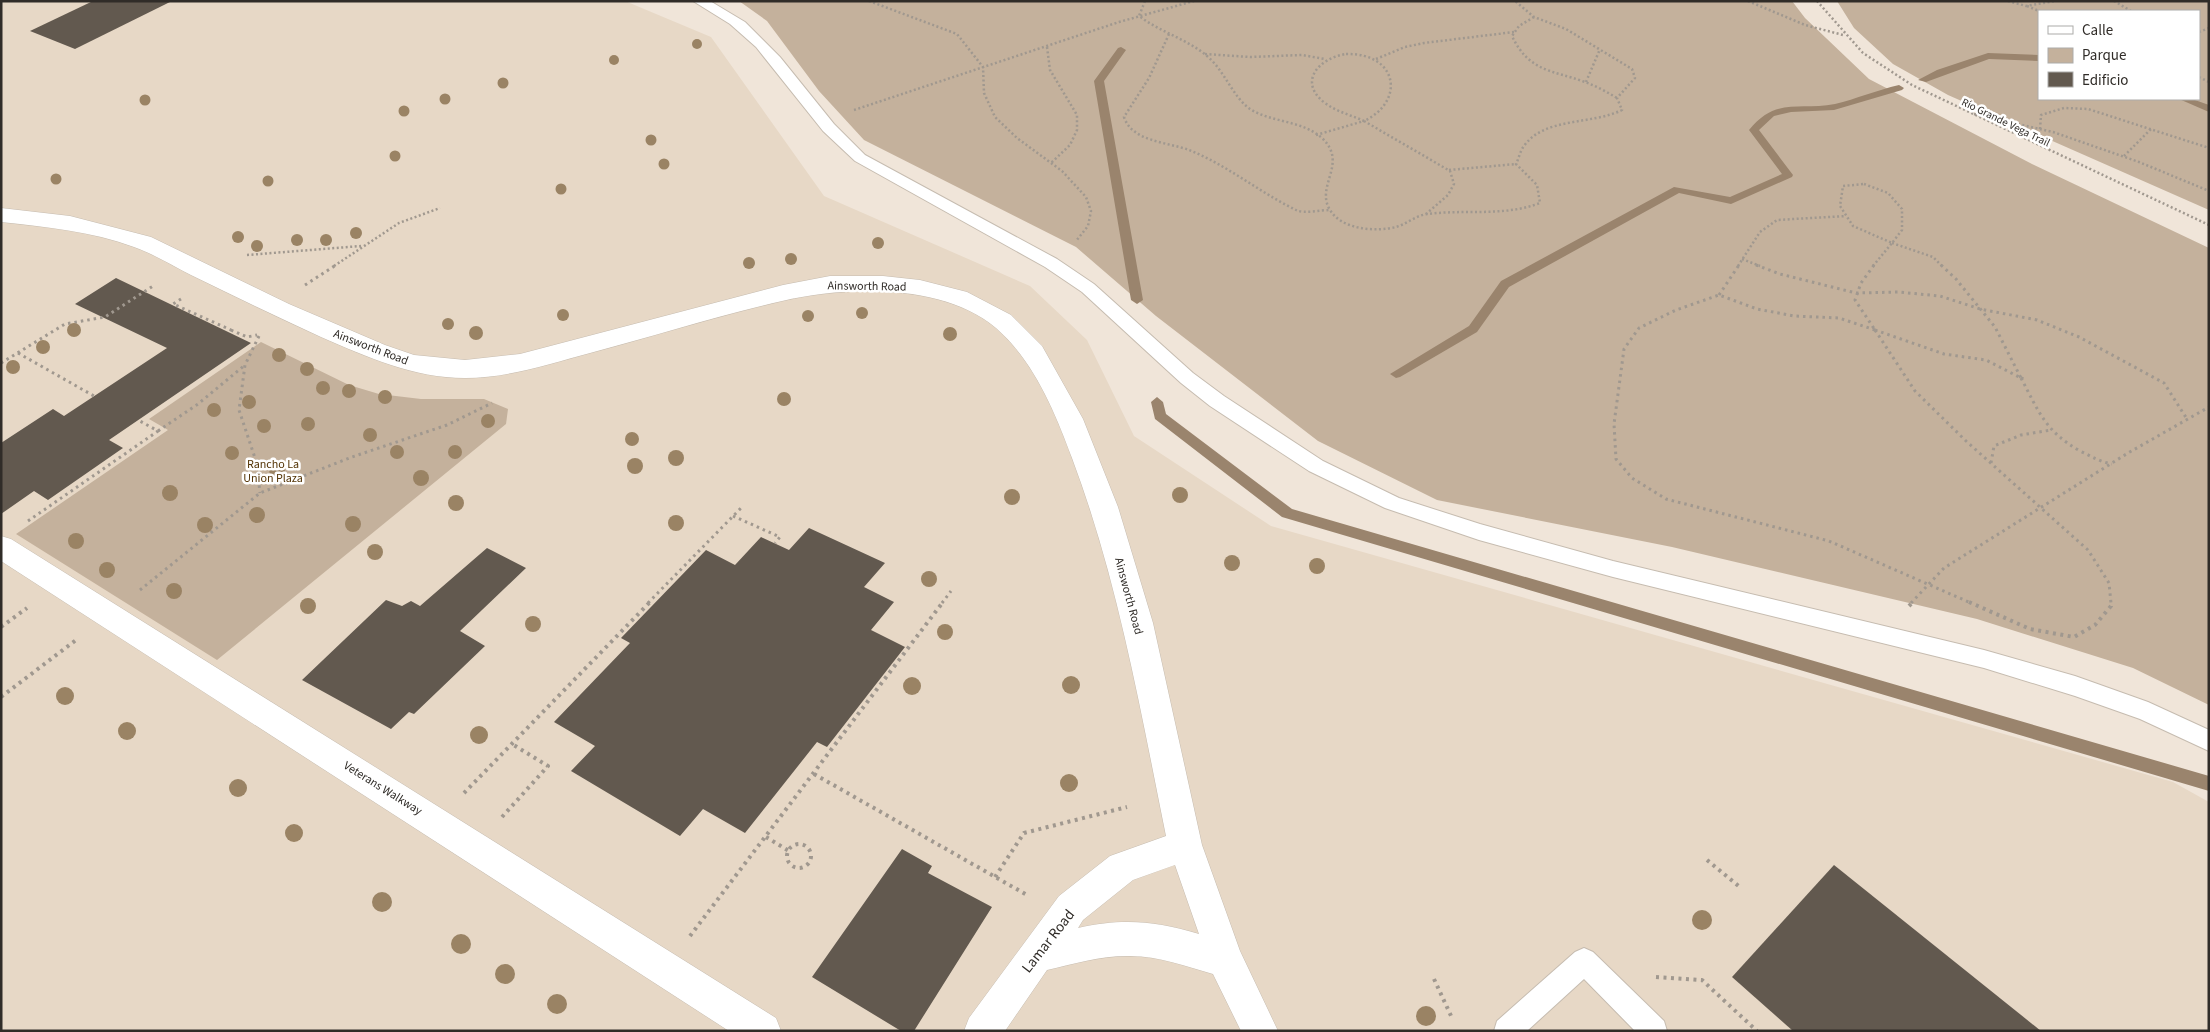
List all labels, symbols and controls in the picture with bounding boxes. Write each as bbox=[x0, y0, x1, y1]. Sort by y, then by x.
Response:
legend bbox=[2038, 10, 2200, 100]
text: Calle bbox=[2082, 20, 2113, 41]
text: Parque bbox=[2082, 45, 2126, 66]
text: Edificio bbox=[2082, 70, 2129, 91]
street label: Rio Grande Vega Trail bbox=[1959, 95, 2053, 150]
street label: Ainsworth Road bbox=[827, 277, 907, 296]
street label: Ainsworth Road bbox=[331, 325, 411, 370]
park label: Rancho La Union Plaza bbox=[243, 456, 303, 487]
street label: Ainsworth Road bbox=[1110, 556, 1147, 637]
street label: Veterans Walkway bbox=[340, 757, 426, 820]
street label: Lamar Road bbox=[1017, 905, 1080, 977]

